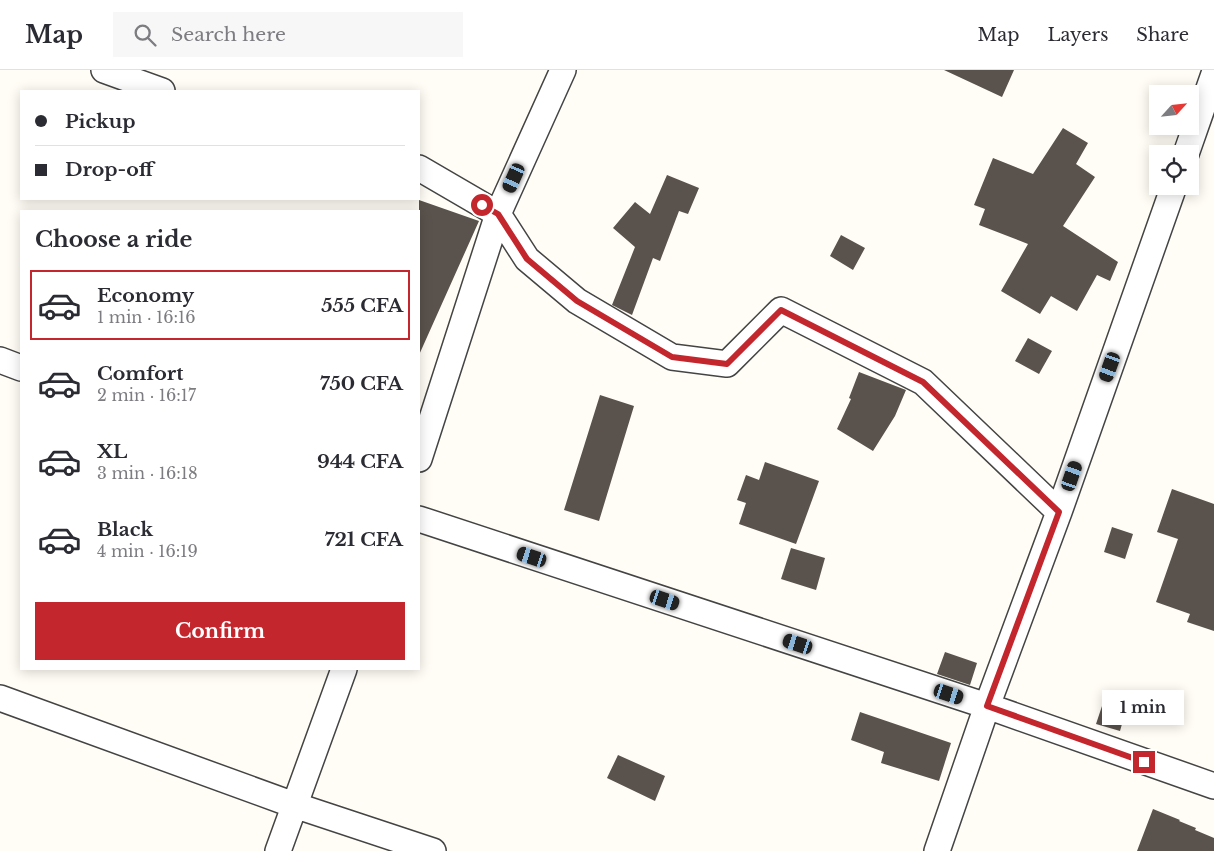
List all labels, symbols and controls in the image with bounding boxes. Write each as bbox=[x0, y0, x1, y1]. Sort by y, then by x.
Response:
search box bbox=[113, 12, 463, 57]
text: Map bbox=[25, 20, 83, 49]
icon: search bbox=[131, 21, 159, 49]
text: Search here bbox=[171, 23, 286, 46]
text: Map bbox=[978, 24, 1019, 46]
text: Layers bbox=[1047, 24, 1108, 46]
text: Share bbox=[1136, 24, 1189, 46]
north arrow bbox=[1149, 85, 1199, 135]
map controls bbox=[1149, 85, 1199, 195]
text: Pickup bbox=[65, 110, 136, 133]
button: locate bbox=[1149, 145, 1199, 195]
text: Drop-off bbox=[65, 158, 154, 181]
car bbox=[501, 161, 526, 195]
route start bbox=[471, 194, 493, 216]
text: Choose a ride bbox=[35, 226, 192, 253]
icon: car bbox=[37, 283, 82, 328]
text: Economy bbox=[97, 284, 194, 307]
text: 555 CFA bbox=[321, 294, 403, 317]
text: 1 min · 16:16 bbox=[97, 307, 196, 327]
car bbox=[1097, 350, 1122, 384]
icon: car bbox=[37, 361, 82, 406]
text: Comfort bbox=[97, 362, 184, 385]
text: 750 CFA bbox=[320, 372, 403, 395]
text: 2 min · 16:17 bbox=[97, 385, 196, 405]
icon: car bbox=[37, 439, 82, 484]
text: XL bbox=[97, 440, 127, 463]
text: 944 CFA bbox=[317, 450, 403, 473]
car bbox=[1060, 459, 1083, 493]
text: 3 min · 16:18 bbox=[97, 463, 198, 483]
icon: car bbox=[37, 517, 82, 562]
text: Black bbox=[97, 518, 153, 541]
text: 721 CFA bbox=[325, 528, 403, 551]
text: 4 min · 16:19 bbox=[97, 541, 198, 561]
car bbox=[515, 545, 548, 569]
car bbox=[648, 588, 681, 612]
button: Confirm bbox=[35, 602, 405, 660]
car bbox=[781, 632, 814, 656]
car bbox=[932, 682, 965, 706]
callout: 1 min bbox=[1103, 690, 1185, 724]
text: 1 min bbox=[1120, 697, 1166, 717]
route end bbox=[1133, 751, 1155, 773]

